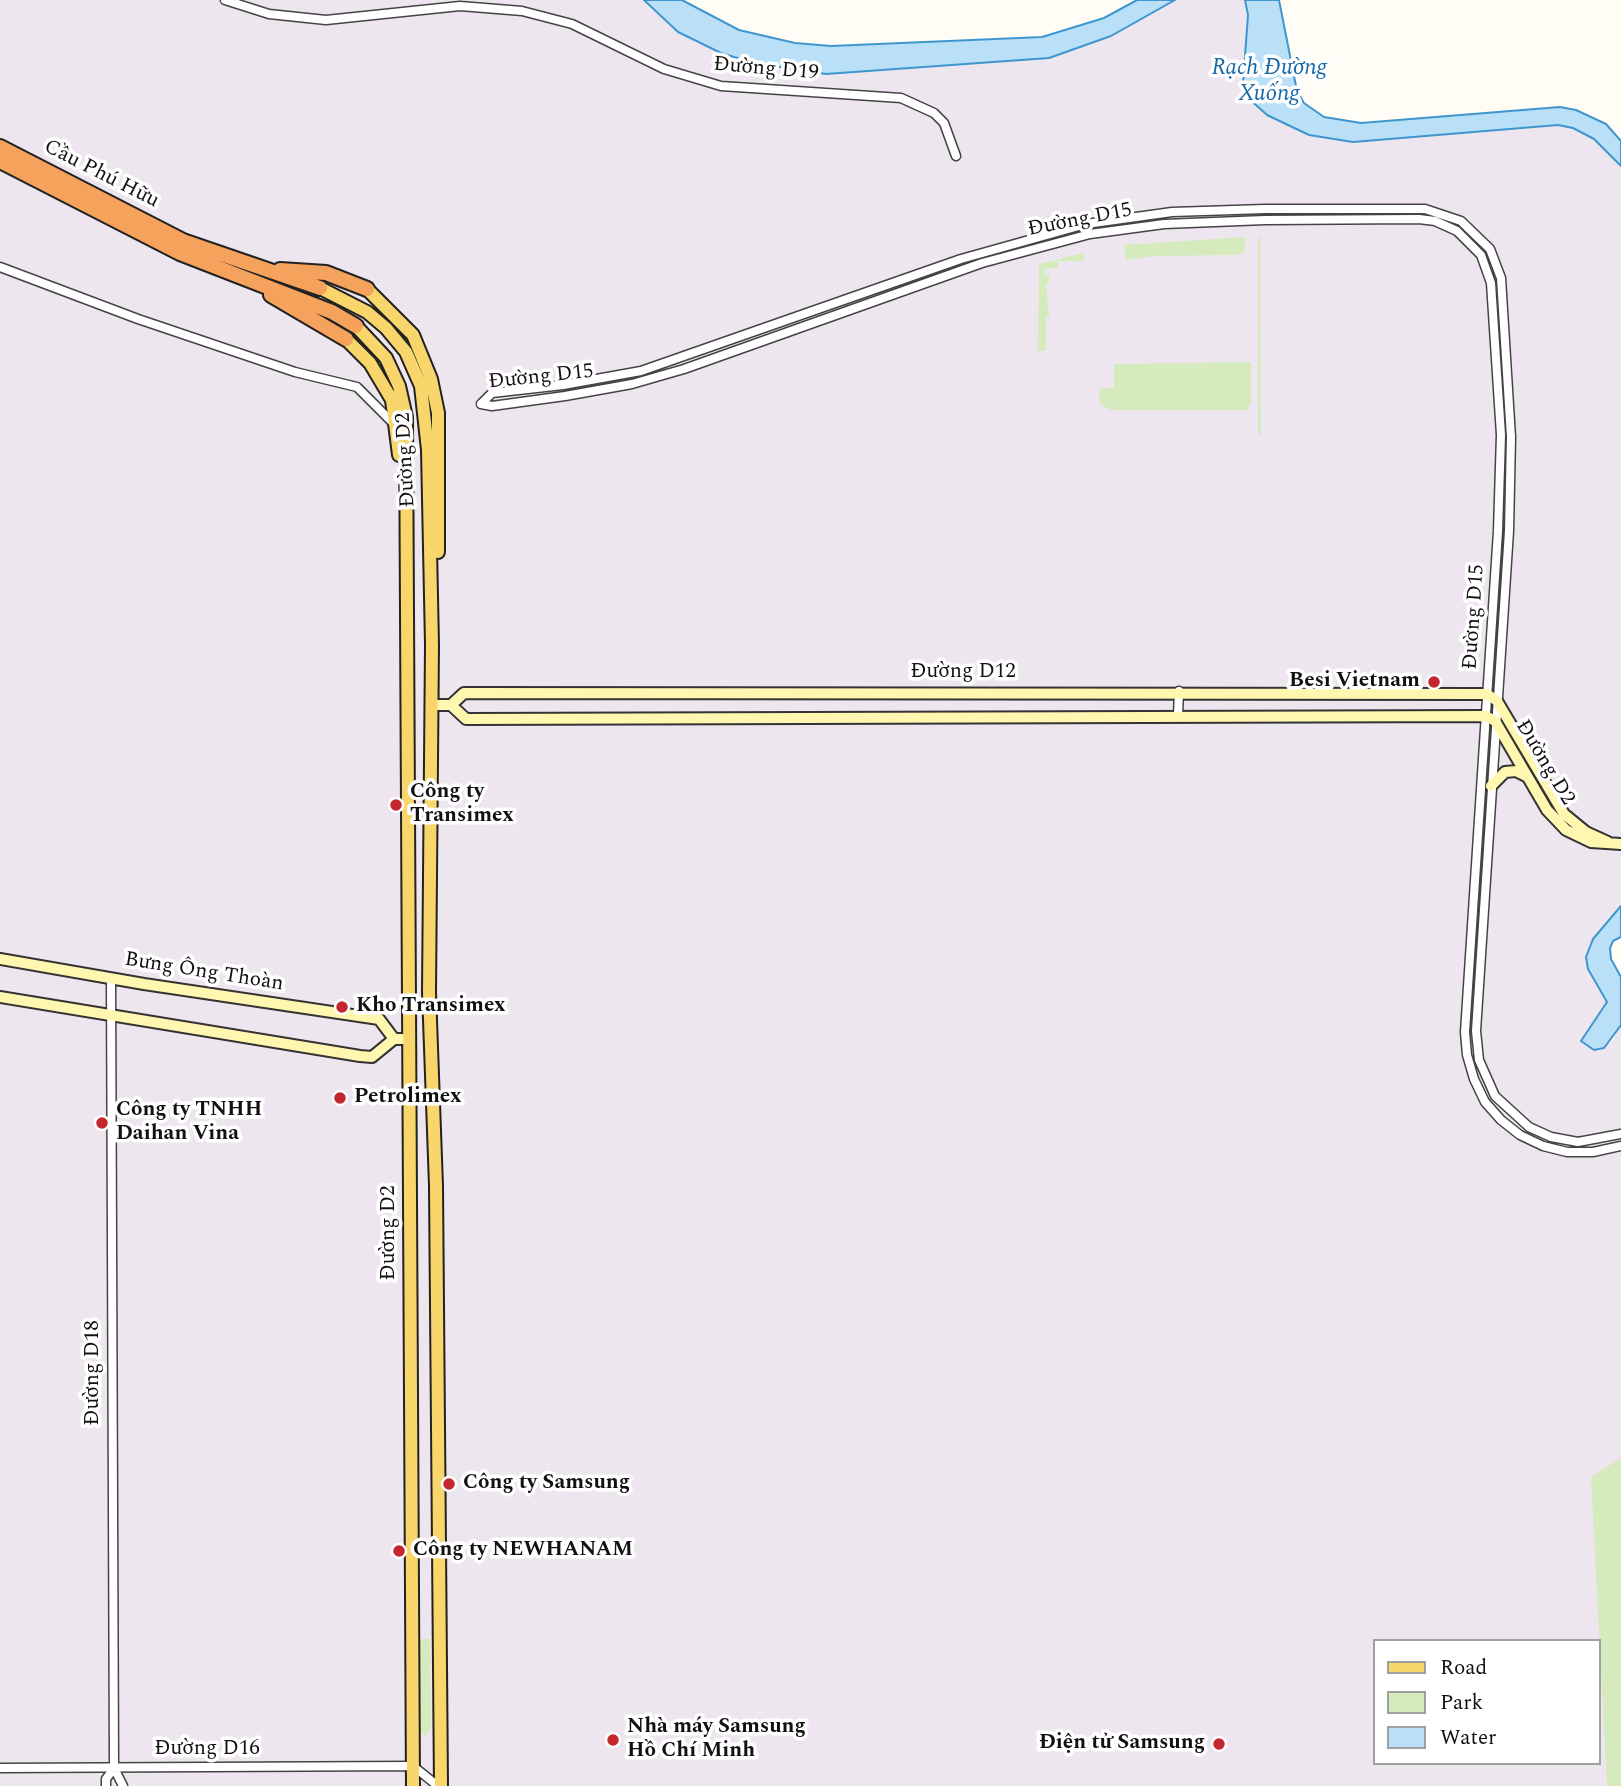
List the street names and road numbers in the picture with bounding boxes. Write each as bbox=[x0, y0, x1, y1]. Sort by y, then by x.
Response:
street label: Đường D19 bbox=[712, 53, 820, 87]
street label: Cầu Phú Hữu bbox=[39, 135, 163, 215]
street label: Đường D15 bbox=[1026, 199, 1134, 243]
street label: Đường D15 bbox=[487, 360, 595, 396]
street label: Đường D2 bbox=[392, 412, 422, 508]
street label: Đường D15 bbox=[1459, 563, 1491, 671]
street label: Đường D12 bbox=[910, 660, 1016, 686]
street label: Đường D2 bbox=[1509, 716, 1579, 810]
street label: Bưng Ông Thoàn bbox=[123, 948, 285, 998]
street label: Đường D2 bbox=[377, 1185, 403, 1281]
street label: Đường D18 bbox=[81, 1320, 107, 1426]
street label: Đường D16 bbox=[154, 1737, 260, 1763]

